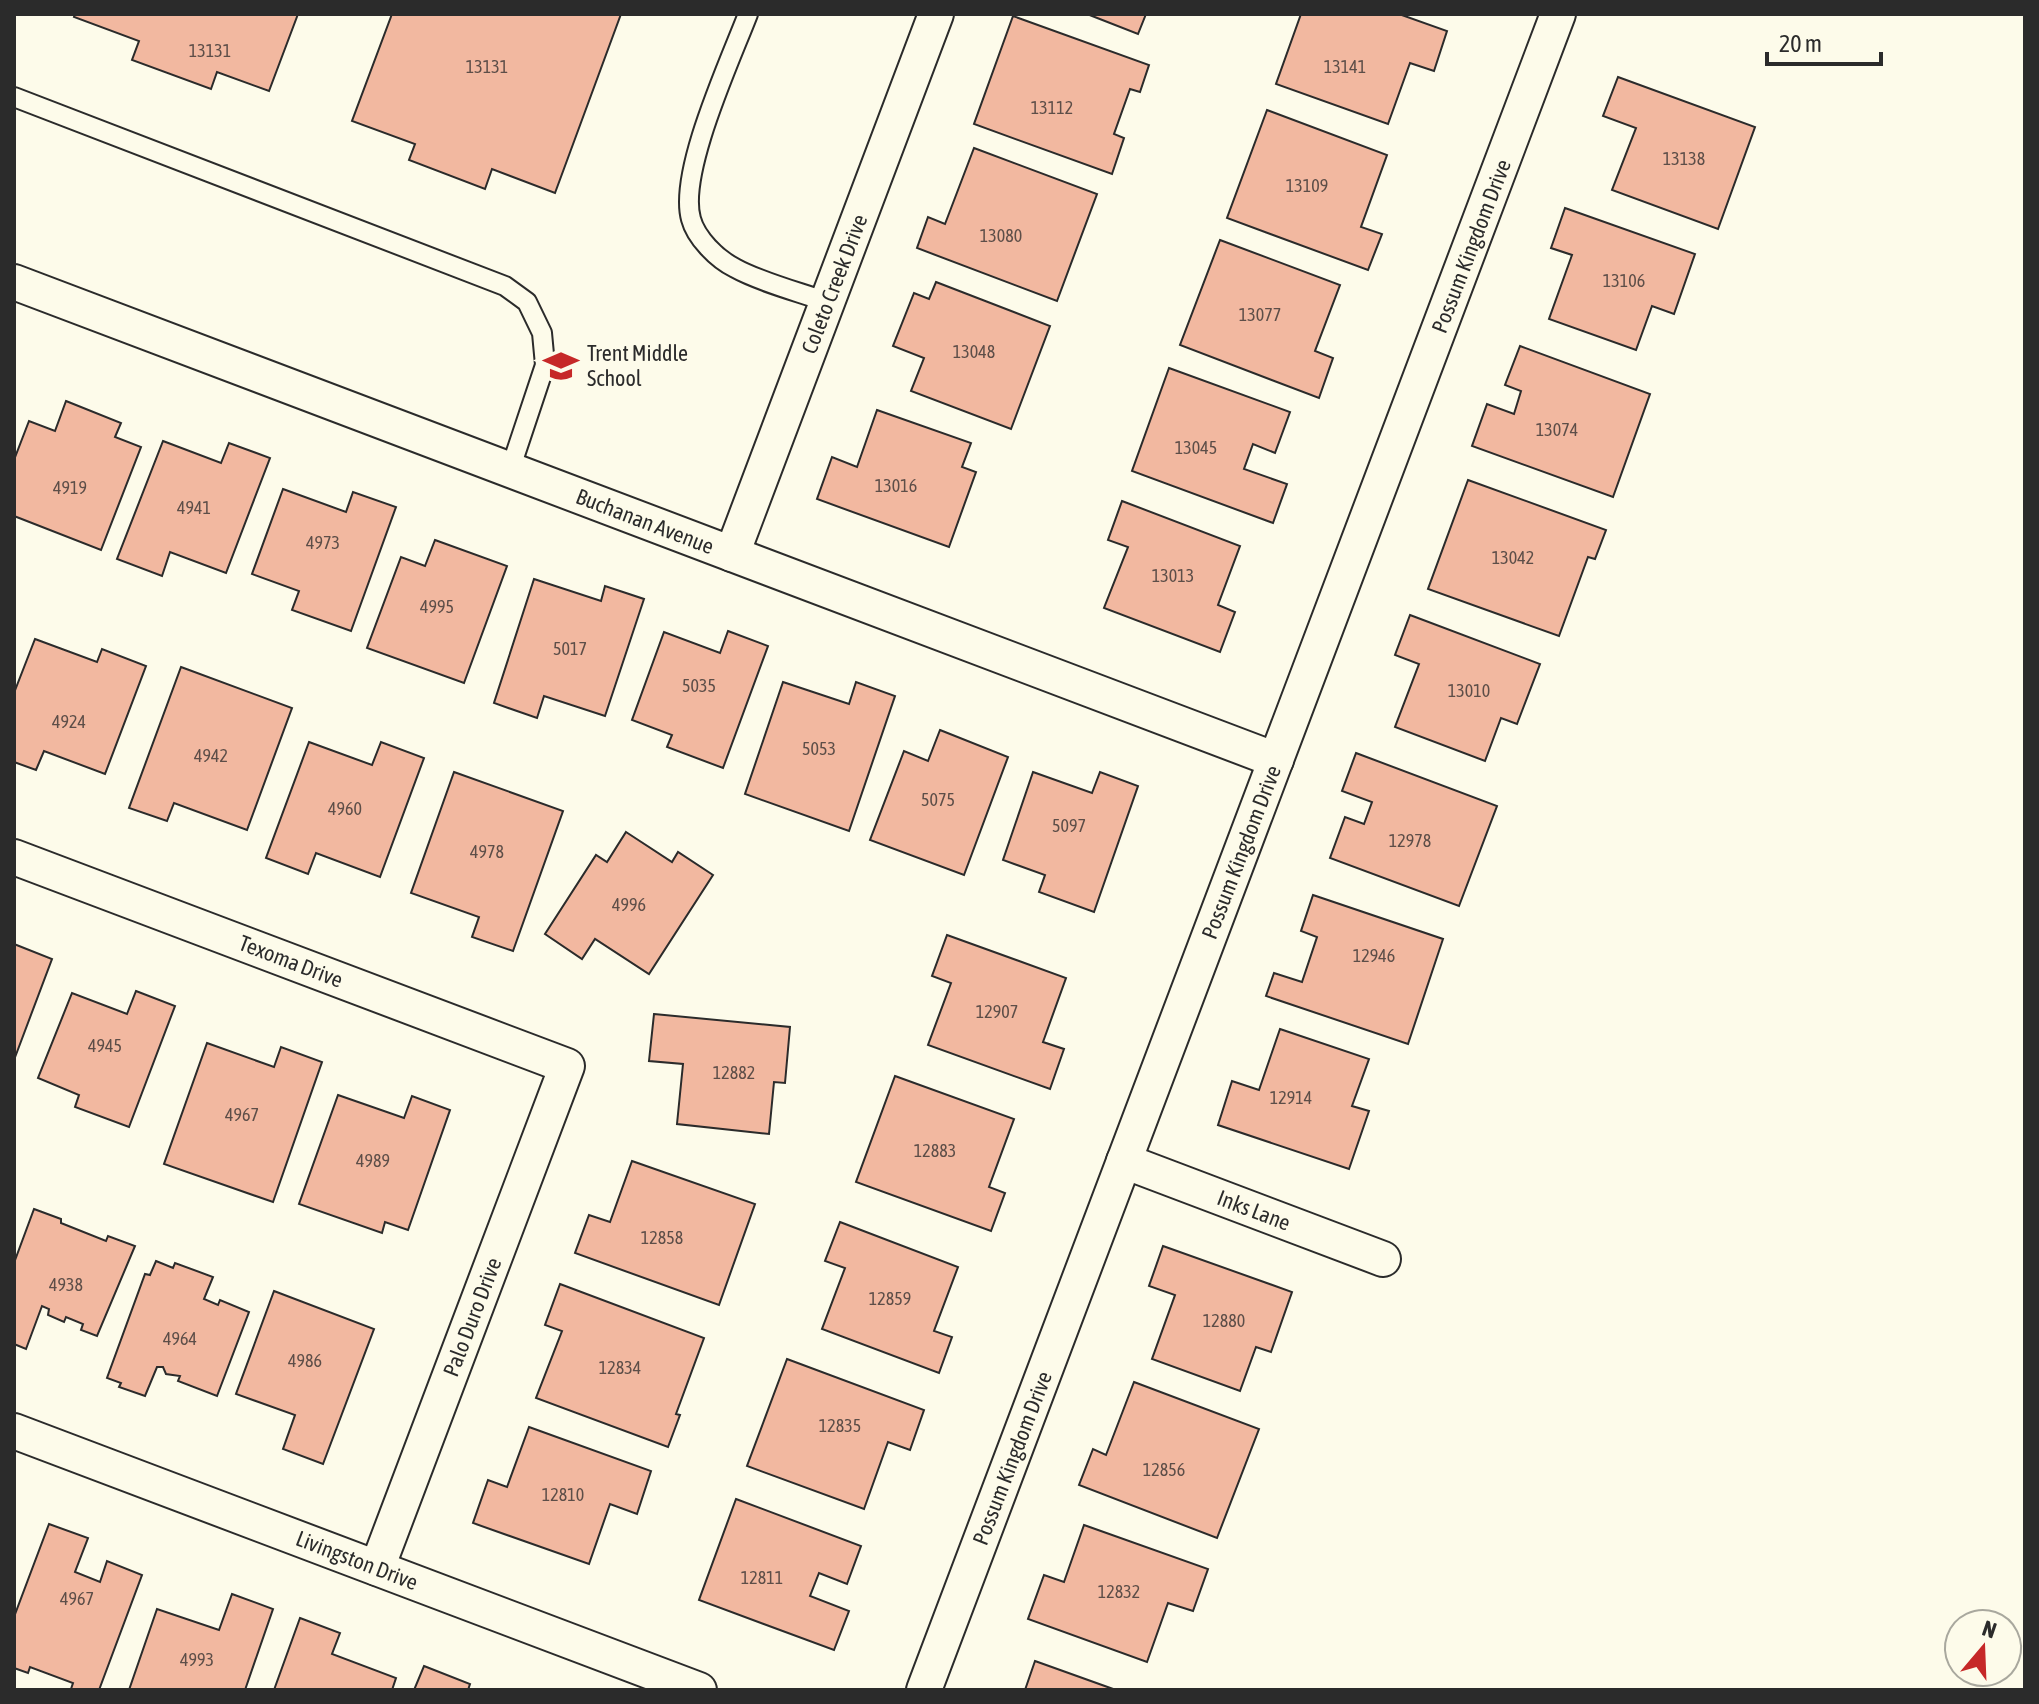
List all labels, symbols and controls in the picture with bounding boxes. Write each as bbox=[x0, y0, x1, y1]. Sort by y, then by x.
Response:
scale bar bbox=[1767, 16, 1881, 66]
text: 20 m bbox=[1779, 30, 1822, 57]
house number: 13131 bbox=[189, 40, 231, 61]
house number: 13131 bbox=[466, 56, 508, 77]
house number: 13141 bbox=[1324, 56, 1366, 77]
house number: 13112 bbox=[1031, 97, 1073, 118]
house number: 13138 bbox=[1663, 148, 1705, 169]
street label: Possum Kingdom Drive bbox=[1426, 156, 1516, 336]
house number: 13109 bbox=[1286, 175, 1328, 196]
street label: Coleto Creek Drive bbox=[796, 211, 872, 357]
house number: 13080 bbox=[980, 225, 1022, 246]
house number: 13106 bbox=[1603, 270, 1645, 291]
house number: 13077 bbox=[1239, 304, 1281, 325]
place label: Trent Middle School bbox=[587, 340, 688, 391]
house number: 13048 bbox=[953, 341, 995, 362]
school or university icon: Trent Middle School bbox=[542, 347, 580, 385]
house number: 13074 bbox=[1536, 419, 1578, 440]
house number: 13045 bbox=[1175, 437, 1217, 458]
house number: 13016 bbox=[875, 475, 917, 496]
house number: 4919 bbox=[53, 477, 87, 498]
street label: Buchanan Avenue bbox=[572, 483, 718, 559]
house number: 4941 bbox=[177, 497, 211, 518]
house number: 4973 bbox=[306, 532, 340, 553]
house number: 13042 bbox=[1492, 547, 1534, 568]
house number: 13013 bbox=[1152, 565, 1194, 586]
house number: 4995 bbox=[420, 596, 454, 617]
house number: 5017 bbox=[553, 638, 587, 659]
house number: 5035 bbox=[682, 675, 716, 696]
house number: 13010 bbox=[1448, 680, 1490, 701]
house number: 4924 bbox=[52, 711, 86, 732]
house number: 5053 bbox=[802, 738, 836, 759]
house number: 4942 bbox=[194, 745, 228, 766]
street label: Possum Kingdom Drive bbox=[1196, 762, 1286, 942]
house number: 5075 bbox=[921, 789, 955, 810]
house number: 4960 bbox=[328, 798, 362, 819]
house number: 5097 bbox=[1052, 815, 1086, 836]
house number: 12978 bbox=[1389, 830, 1431, 851]
house number: 4978 bbox=[470, 841, 504, 862]
house number: 4996 bbox=[612, 894, 646, 915]
street label: Texoma Drive bbox=[236, 929, 347, 993]
house number: 12946 bbox=[1353, 945, 1395, 966]
house number: 12907 bbox=[976, 1001, 1018, 1022]
house number: 4945 bbox=[88, 1035, 122, 1056]
house number: 12882 bbox=[713, 1062, 755, 1083]
house number: 12914 bbox=[1270, 1087, 1312, 1108]
house number: 4967 bbox=[225, 1104, 259, 1125]
house number: 12883 bbox=[914, 1140, 956, 1161]
house number: 4989 bbox=[356, 1150, 390, 1171]
street label: Inks Lane bbox=[1214, 1184, 1294, 1236]
house number: 12858 bbox=[641, 1227, 683, 1248]
street label: Palo Duro Drive bbox=[437, 1254, 507, 1380]
house number: 4938 bbox=[49, 1274, 83, 1295]
house number: 12859 bbox=[869, 1288, 911, 1309]
house number: 12880 bbox=[1203, 1310, 1245, 1331]
house number: 4964 bbox=[163, 1328, 197, 1349]
house number: 4986 bbox=[288, 1350, 322, 1371]
house number: 12834 bbox=[599, 1357, 641, 1378]
street label: Possum Kingdom Drive bbox=[967, 1368, 1057, 1548]
house number: 12835 bbox=[819, 1415, 861, 1436]
house number: 12856 bbox=[1143, 1459, 1185, 1480]
house number: 12810 bbox=[542, 1484, 584, 1505]
street label: Livingston Drive bbox=[292, 1525, 422, 1595]
house number: 12811 bbox=[741, 1567, 783, 1588]
house number: 12832 bbox=[1098, 1581, 1140, 1602]
house number: 4967 bbox=[60, 1588, 94, 1609]
north arrow bbox=[1943, 1608, 2023, 1688]
text: N bbox=[1979, 1615, 2000, 1643]
house number: 4993 bbox=[180, 1649, 214, 1670]

